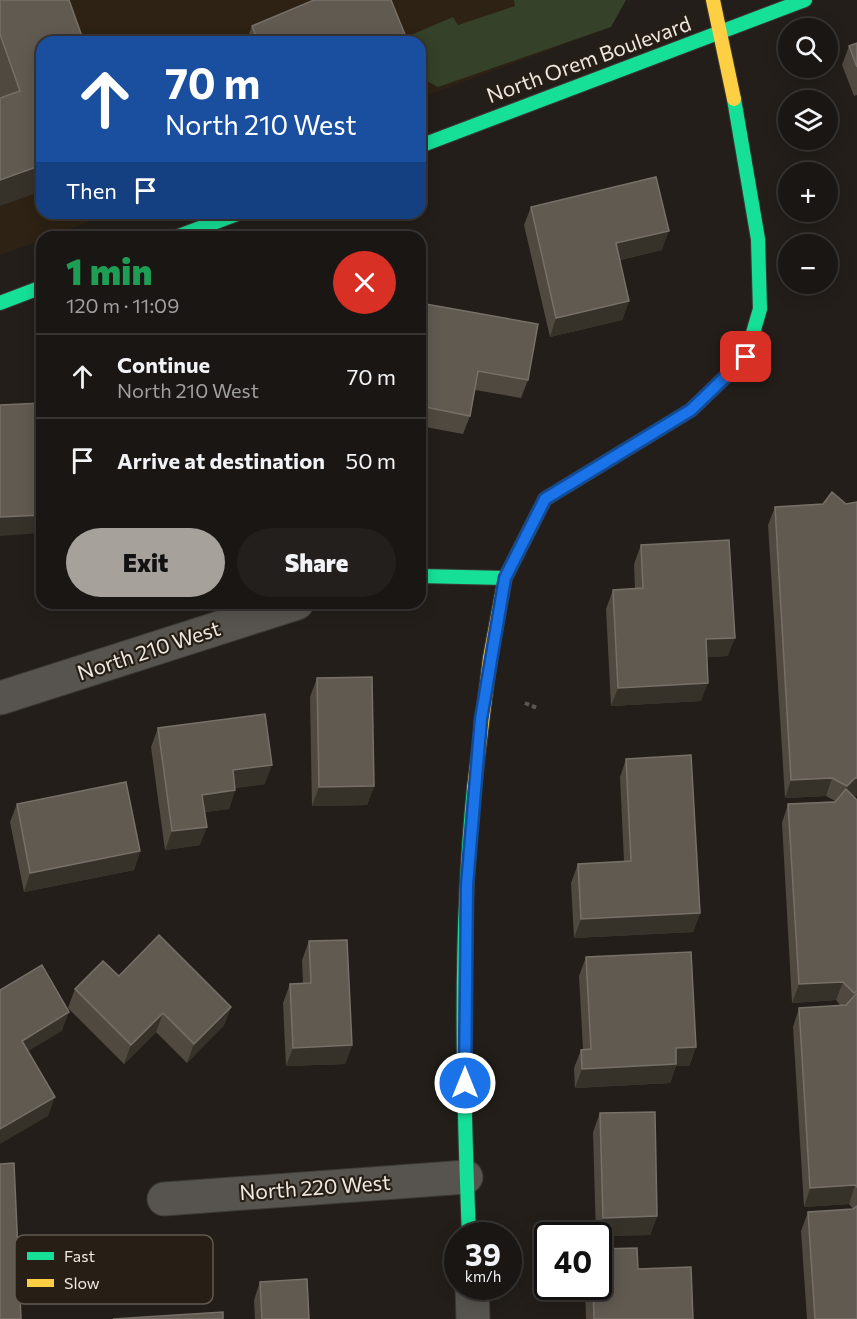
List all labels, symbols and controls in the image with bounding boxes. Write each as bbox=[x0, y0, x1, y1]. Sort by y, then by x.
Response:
street label: North Orem Boulevard bbox=[483, 10, 694, 107]
map controls bbox=[778, 18, 838, 294]
button: search bbox=[778, 18, 838, 78]
text: 70 m bbox=[165, 56, 260, 108]
icon: ahead bbox=[66, 60, 144, 138]
button: layers bbox=[778, 90, 838, 150]
text: North 210 West bbox=[165, 108, 356, 141]
button: + bbox=[778, 162, 838, 222]
icon: arrive bbox=[129, 174, 162, 207]
text: Then bbox=[66, 177, 117, 204]
button: − bbox=[778, 234, 838, 294]
text: 1 min bbox=[66, 248, 152, 292]
button: close bbox=[333, 251, 396, 314]
text: 120 m · 11:09 bbox=[66, 293, 179, 317]
pin bbox=[720, 331, 771, 382]
icon: arrive bbox=[729, 340, 762, 373]
text: Continue bbox=[117, 351, 210, 378]
icon: ahead bbox=[66, 360, 99, 393]
text: 70 m bbox=[347, 363, 396, 390]
text: North 210 West bbox=[117, 378, 259, 402]
icon: arrive bbox=[66, 444, 99, 477]
text: Arrive at destination bbox=[117, 447, 325, 474]
text: 50 m bbox=[346, 447, 396, 474]
button: Exit bbox=[66, 528, 225, 597]
button: Share bbox=[237, 528, 396, 597]
street label: North 210 West bbox=[74, 615, 223, 684]
position arrow bbox=[433, 1051, 497, 1115]
street label: North 220 West bbox=[238, 1169, 391, 1204]
speed limit sign: 40 bbox=[534, 1222, 612, 1300]
legend bbox=[15, 1235, 213, 1304]
text: 39 bbox=[465, 1235, 501, 1272]
text: Fast bbox=[64, 1246, 95, 1265]
text: km/h bbox=[465, 1267, 501, 1285]
text: Slow bbox=[64, 1273, 100, 1292]

